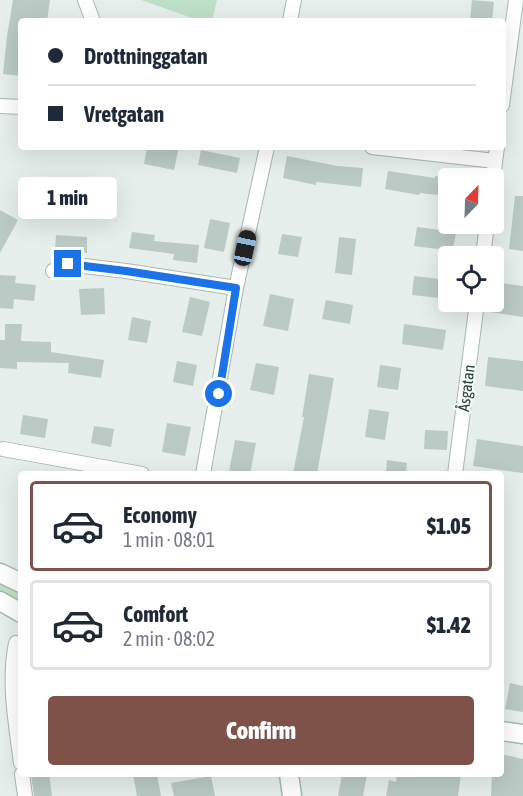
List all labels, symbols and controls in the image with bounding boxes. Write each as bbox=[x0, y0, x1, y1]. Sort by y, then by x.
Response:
text: Drottninggatan bbox=[84, 43, 208, 69]
text: Vretgatan bbox=[84, 101, 164, 127]
north arrow bbox=[438, 168, 504, 234]
map controls bbox=[438, 168, 504, 312]
callout: 1 min bbox=[19, 177, 118, 219]
text: 1 min bbox=[47, 186, 88, 209]
car bbox=[232, 229, 258, 267]
button: locate bbox=[438, 246, 504, 312]
route end bbox=[54, 250, 81, 277]
street label: Åsgatan bbox=[453, 363, 479, 413]
route start bbox=[205, 380, 232, 407]
icon: car bbox=[51, 499, 105, 553]
text: Economy bbox=[123, 502, 197, 528]
text: $1.05 bbox=[427, 513, 471, 539]
text: 1 min · 08:01 bbox=[123, 528, 215, 551]
icon: car bbox=[51, 598, 105, 652]
text: Comfort bbox=[123, 601, 188, 627]
text: $1.42 bbox=[427, 612, 471, 638]
text: 2 min · 08:02 bbox=[123, 627, 215, 650]
button: Confirm bbox=[48, 696, 474, 765]

